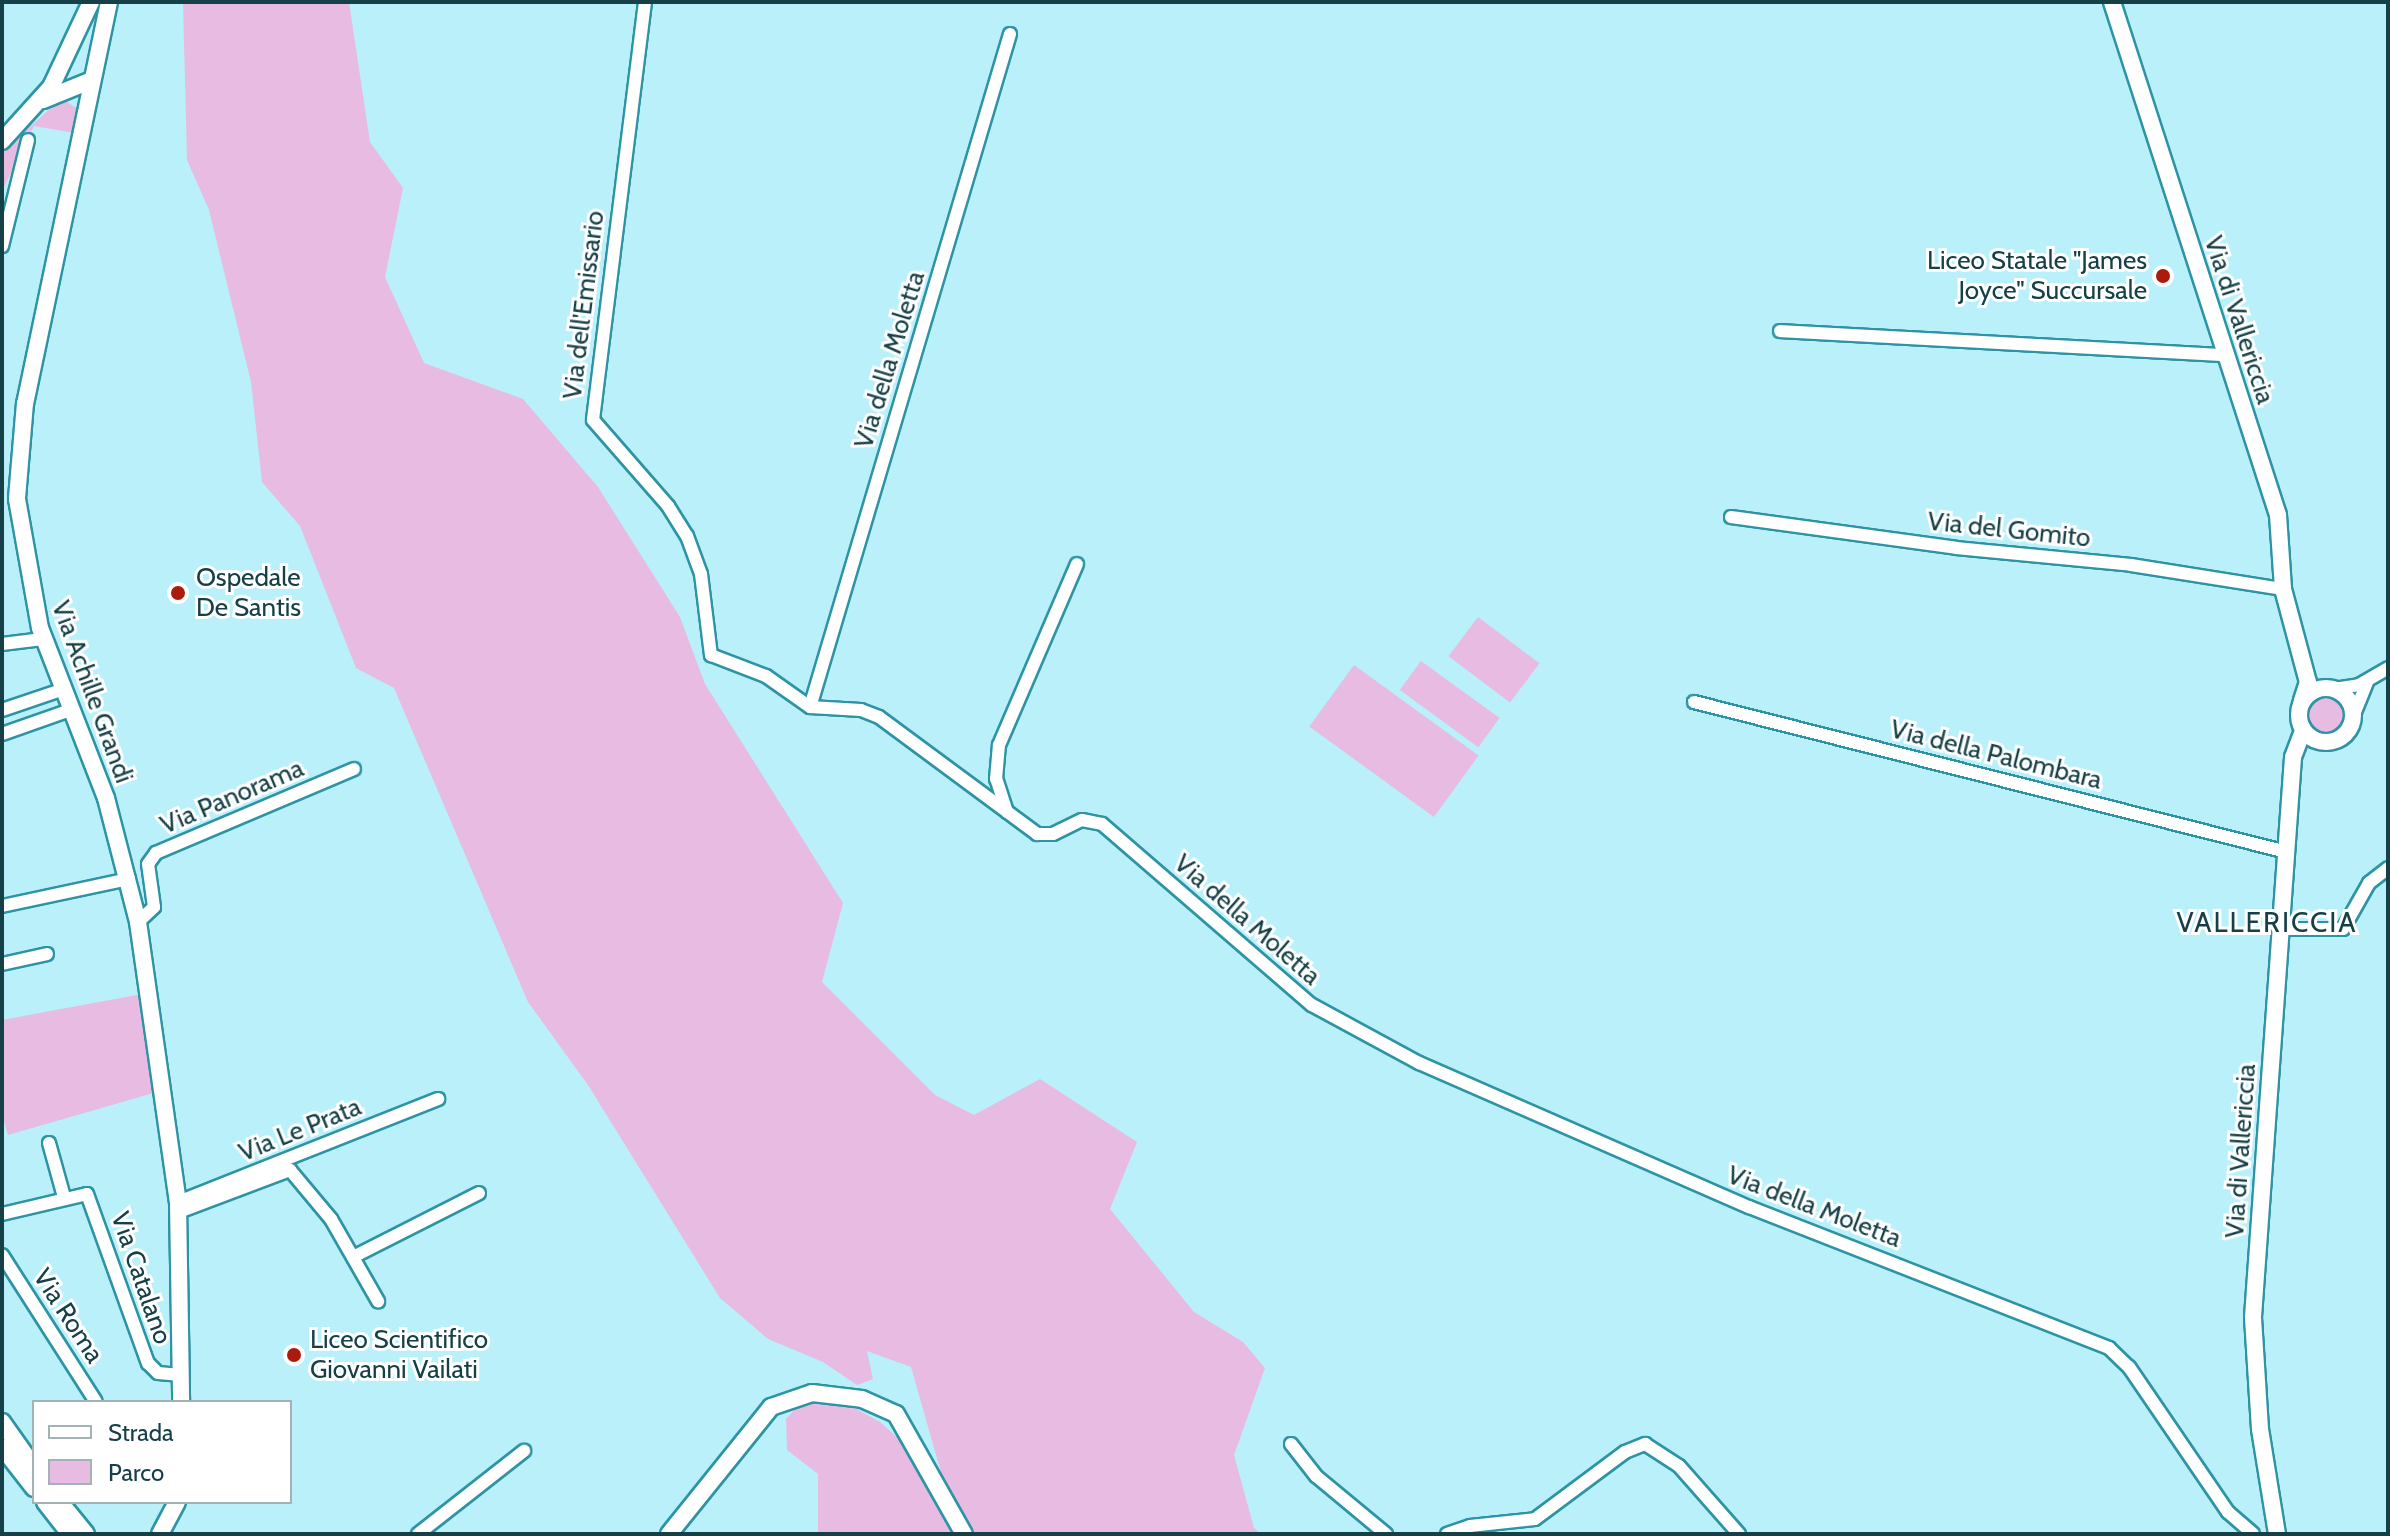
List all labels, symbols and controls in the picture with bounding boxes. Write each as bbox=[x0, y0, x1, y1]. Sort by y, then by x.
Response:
street label: Via dell'Emissario bbox=[557, 209, 611, 401]
street label: Via di Vallericcia bbox=[2197, 232, 2281, 408]
place label: Liceo Statale "James Joyce" Succursale bbox=[1927, 245, 2147, 306]
marker: Liceo Statale "James Joyce" Succursale bbox=[2154, 267, 2172, 285]
street label: Via della Moletta bbox=[848, 268, 932, 452]
street label: Via del Gomito bbox=[1926, 506, 2092, 554]
place label: Ospedale De Santis bbox=[196, 562, 301, 624]
marker: Ospedale De Santis bbox=[167, 582, 189, 604]
street label: Via Achille Grandi bbox=[45, 597, 139, 787]
street label: Via della Palombara bbox=[1887, 714, 2105, 796]
street label: Via Panorama bbox=[156, 753, 308, 841]
street label: Via della Moletta bbox=[1167, 848, 1327, 992]
district label: VALLERICCIA bbox=[2176, 905, 2358, 939]
street label: Via di Vallericcia bbox=[2219, 1063, 2263, 1239]
street label: Via Le Prata bbox=[234, 1091, 366, 1169]
street label: Via della Moletta bbox=[1723, 1160, 1905, 1254]
street label: Via Catalano bbox=[104, 1208, 178, 1348]
street label: Via Roma bbox=[26, 1263, 110, 1369]
place label: Liceo Scientifico Giovanni Vailati bbox=[310, 1324, 488, 1386]
marker: Liceo Scientifico Giovanni Vailati bbox=[285, 1346, 303, 1364]
legend bbox=[32, 1400, 292, 1504]
text: Strada bbox=[108, 1418, 174, 1447]
text: Parco bbox=[108, 1458, 164, 1487]

